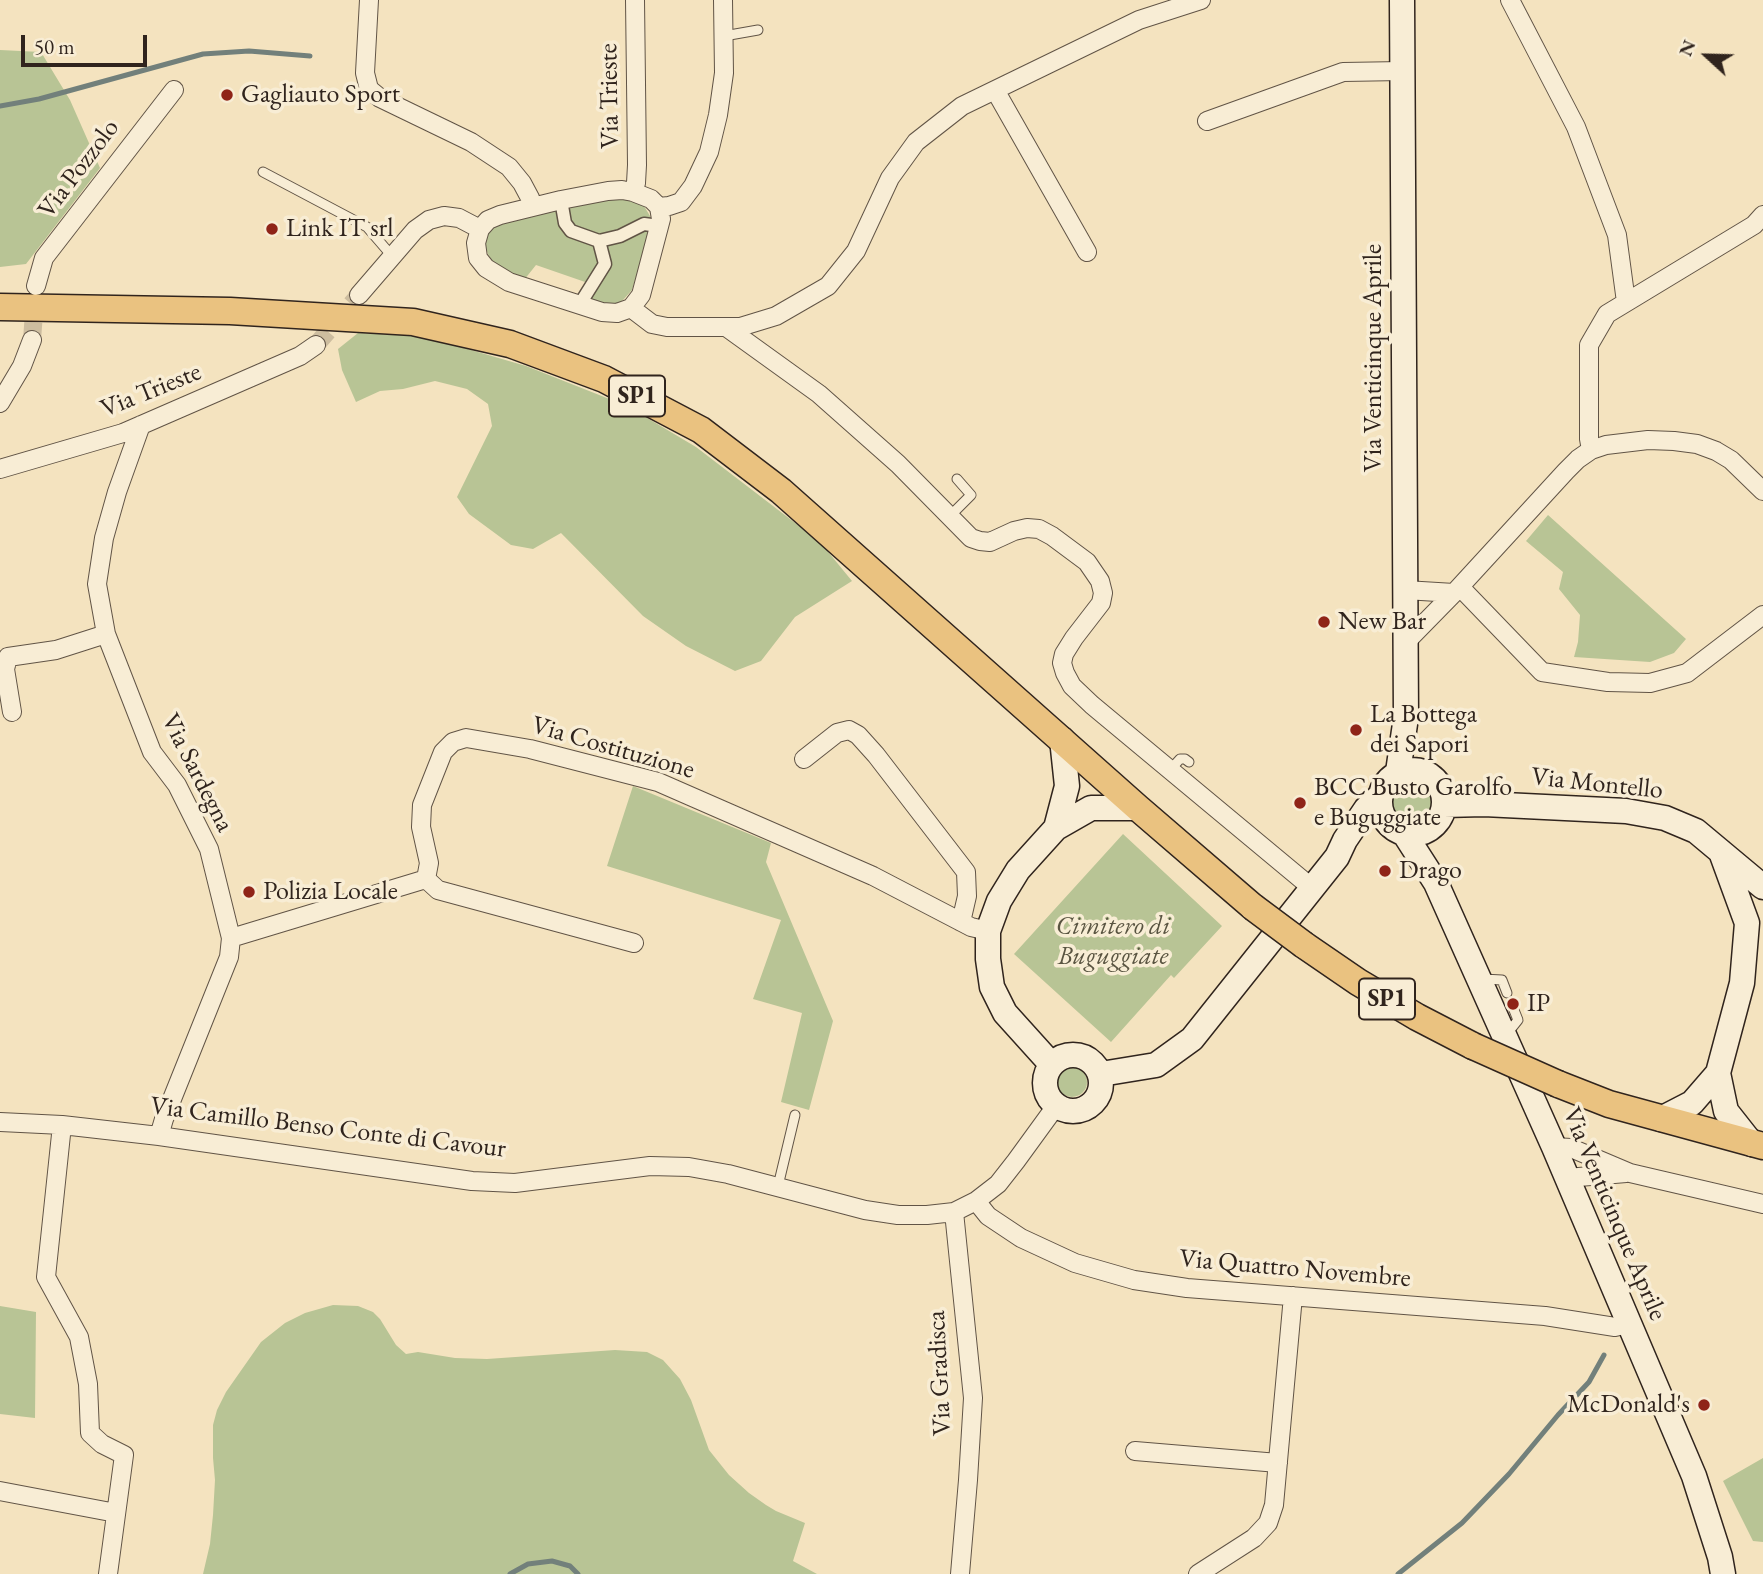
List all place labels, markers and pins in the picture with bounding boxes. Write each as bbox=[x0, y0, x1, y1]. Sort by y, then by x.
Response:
place label: Gagliauto Sport bbox=[241, 79, 400, 111]
marker: Gagliauto Sport bbox=[219, 87, 235, 103]
place label: Link IT srl bbox=[286, 213, 393, 245]
marker: Link IT srl bbox=[264, 221, 280, 237]
place label: New Bar bbox=[1338, 606, 1426, 638]
marker: New Bar bbox=[1316, 614, 1332, 630]
place label: La Bottega dei Sapori bbox=[1370, 699, 1477, 760]
marker: La Bottega dei Sapori bbox=[1348, 722, 1364, 738]
place label: BCC Busto Garolfo e Buguggiate bbox=[1314, 772, 1512, 834]
marker: BCC Busto Garolfo e Buguggiate bbox=[1292, 795, 1308, 811]
place label: Drago bbox=[1399, 855, 1462, 887]
marker: Drago bbox=[1377, 863, 1393, 879]
place label: Polizia Locale bbox=[263, 876, 398, 908]
marker: Polizia Locale bbox=[241, 884, 257, 900]
place label: IP bbox=[1527, 988, 1550, 1020]
marker: IP bbox=[1505, 996, 1521, 1012]
place label: McDonald's bbox=[1567, 1389, 1690, 1421]
marker: McDonald's bbox=[1696, 1397, 1712, 1413]

